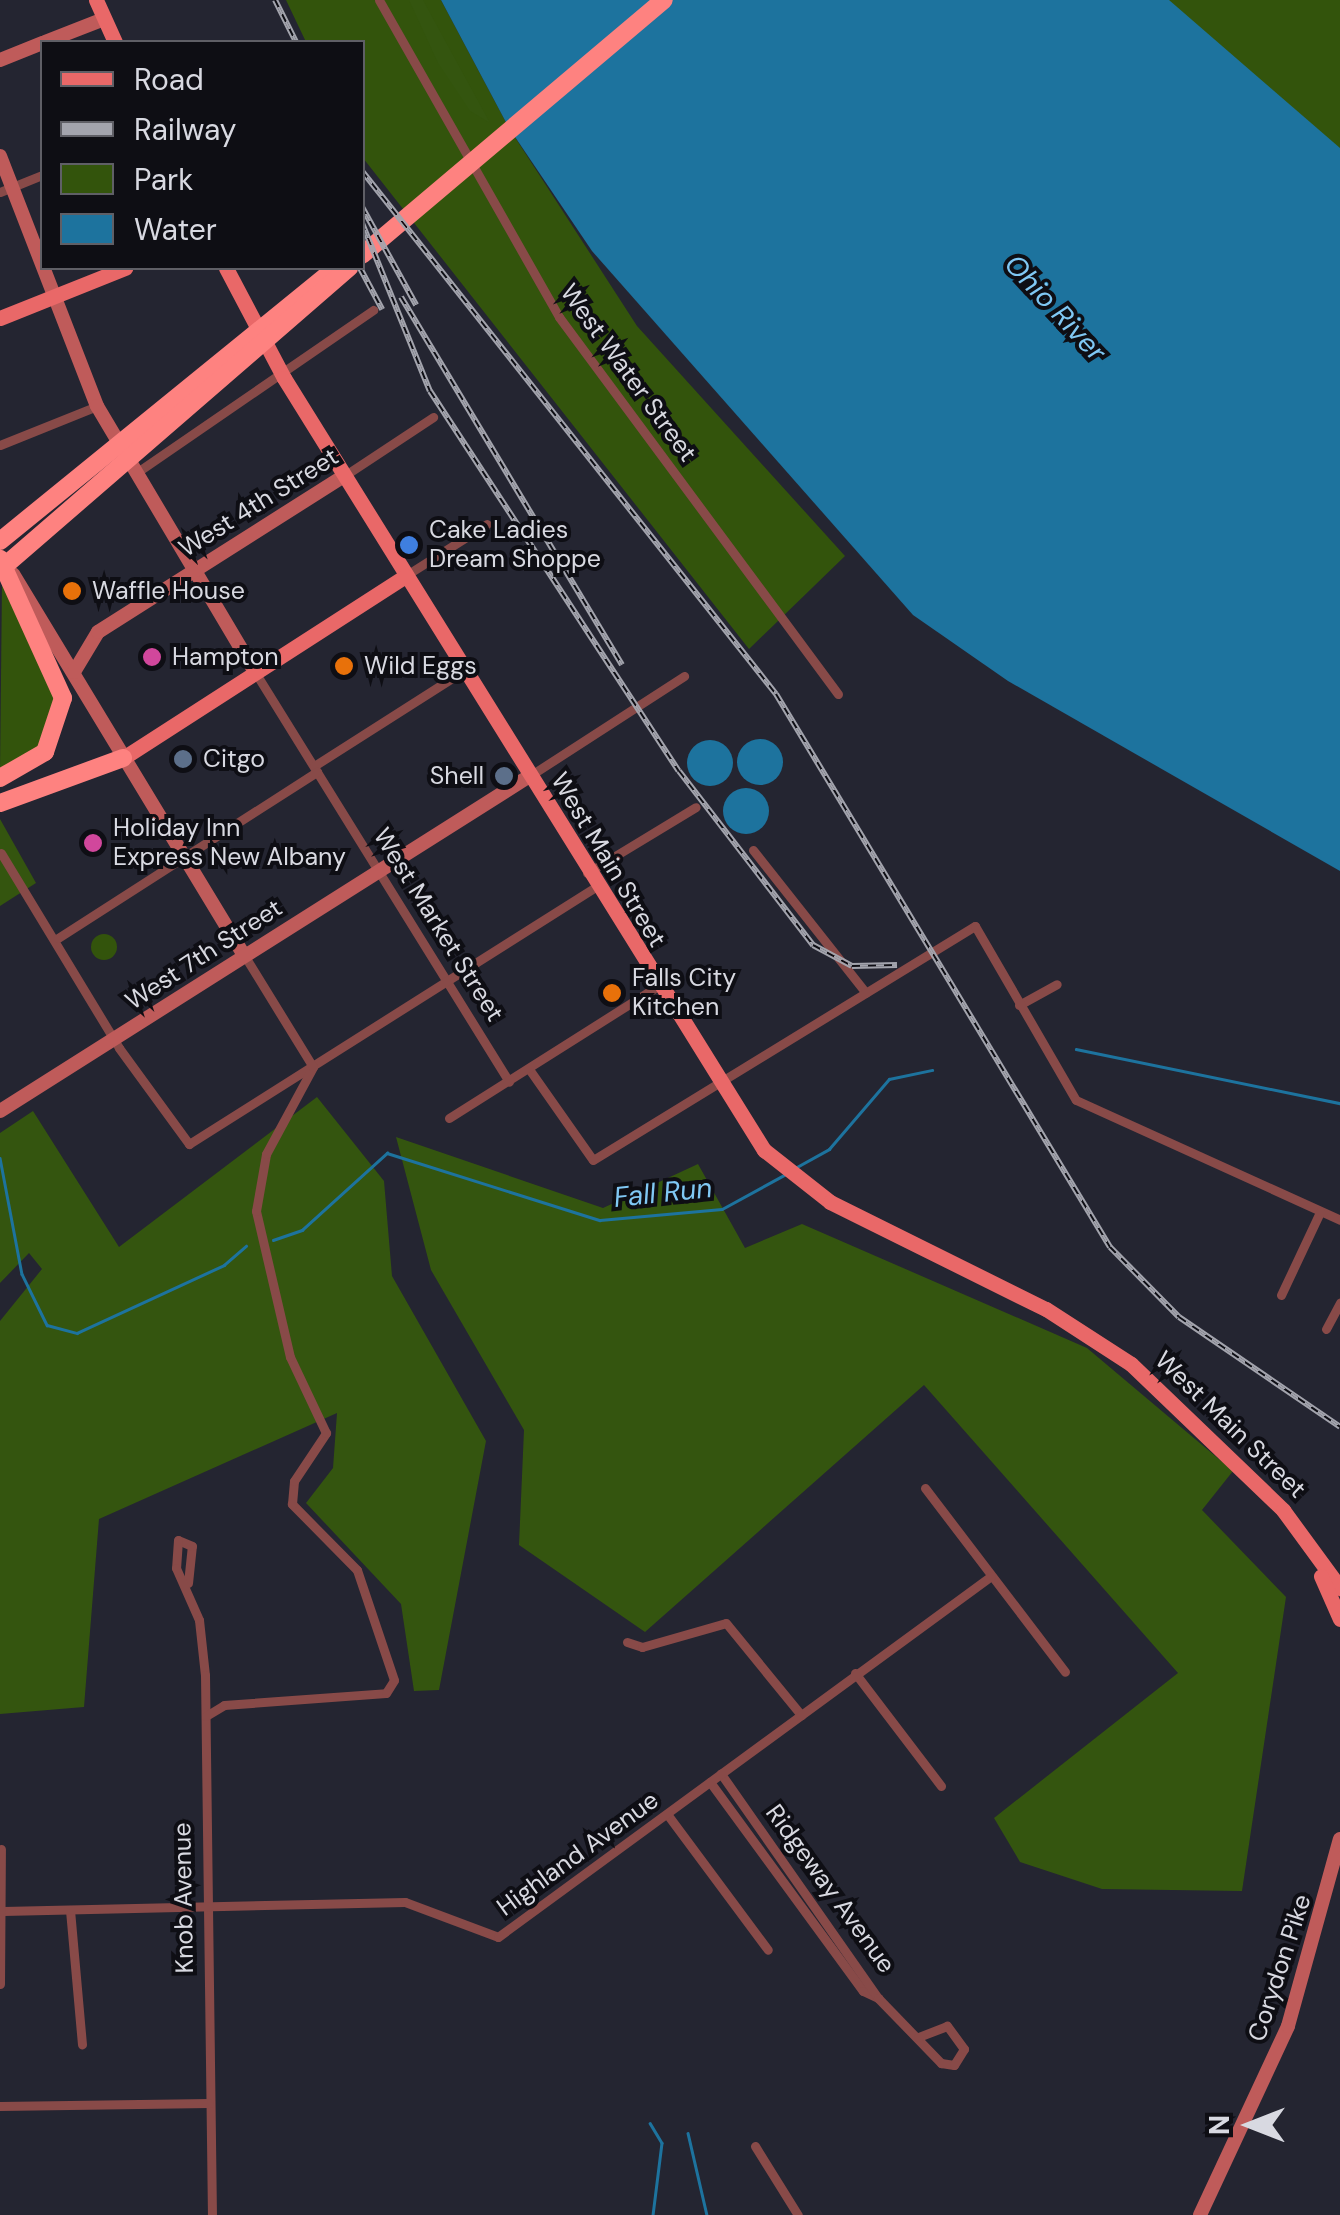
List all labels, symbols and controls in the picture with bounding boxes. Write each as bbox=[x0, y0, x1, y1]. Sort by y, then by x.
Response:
legend bbox=[40, 40, 365, 270]
text: Road bbox=[134, 60, 204, 99]
text: Railway bbox=[134, 110, 237, 149]
text: Park bbox=[134, 160, 193, 199]
text: Water bbox=[134, 210, 217, 249]
water label: Ohio River bbox=[997, 248, 1113, 368]
street label: West Water Street bbox=[554, 278, 702, 468]
street label: West 4th Street bbox=[174, 442, 344, 564]
place label: Cake Ladies Dream Shoppe bbox=[429, 516, 601, 575]
marker: Cake Ladies Dream Shoppe bbox=[398, 534, 420, 556]
place label: Waffle House bbox=[92, 576, 245, 606]
marker: Waffle House bbox=[61, 580, 83, 602]
place label: Hampton bbox=[172, 642, 279, 672]
marker: Hampton bbox=[141, 646, 163, 668]
place label: Wild Eggs bbox=[364, 651, 477, 681]
marker: Wild Eggs bbox=[333, 655, 355, 677]
place label: Citgo bbox=[203, 744, 265, 774]
marker: Citgo bbox=[172, 748, 194, 770]
place label: Shell bbox=[430, 761, 484, 791]
marker: Shell bbox=[493, 765, 515, 787]
street label: West Main Street bbox=[544, 767, 672, 953]
place label: Holiday Inn Express New Albany bbox=[113, 814, 346, 873]
street label: West Market Street bbox=[366, 823, 510, 1027]
marker: Holiday Inn Express New Albany bbox=[82, 832, 104, 854]
street label: West 7th Street bbox=[120, 893, 288, 1017]
place label: Falls City Kitchen bbox=[632, 964, 736, 1023]
marker: Falls City Kitchen bbox=[601, 982, 623, 1004]
water label: Fall Run bbox=[612, 1171, 714, 1215]
street label: West Main Street bbox=[1148, 1345, 1312, 1505]
street label: Highland Avenue bbox=[491, 1785, 665, 1923]
street label: Ridgeway Avenue bbox=[759, 1799, 901, 1979]
street label: Knob Avenue bbox=[168, 1822, 200, 1974]
street label: Corydon Pike bbox=[1242, 1891, 1318, 2045]
north arrow bbox=[1200, 2075, 1300, 2175]
text: N bbox=[1201, 2115, 1238, 2135]

